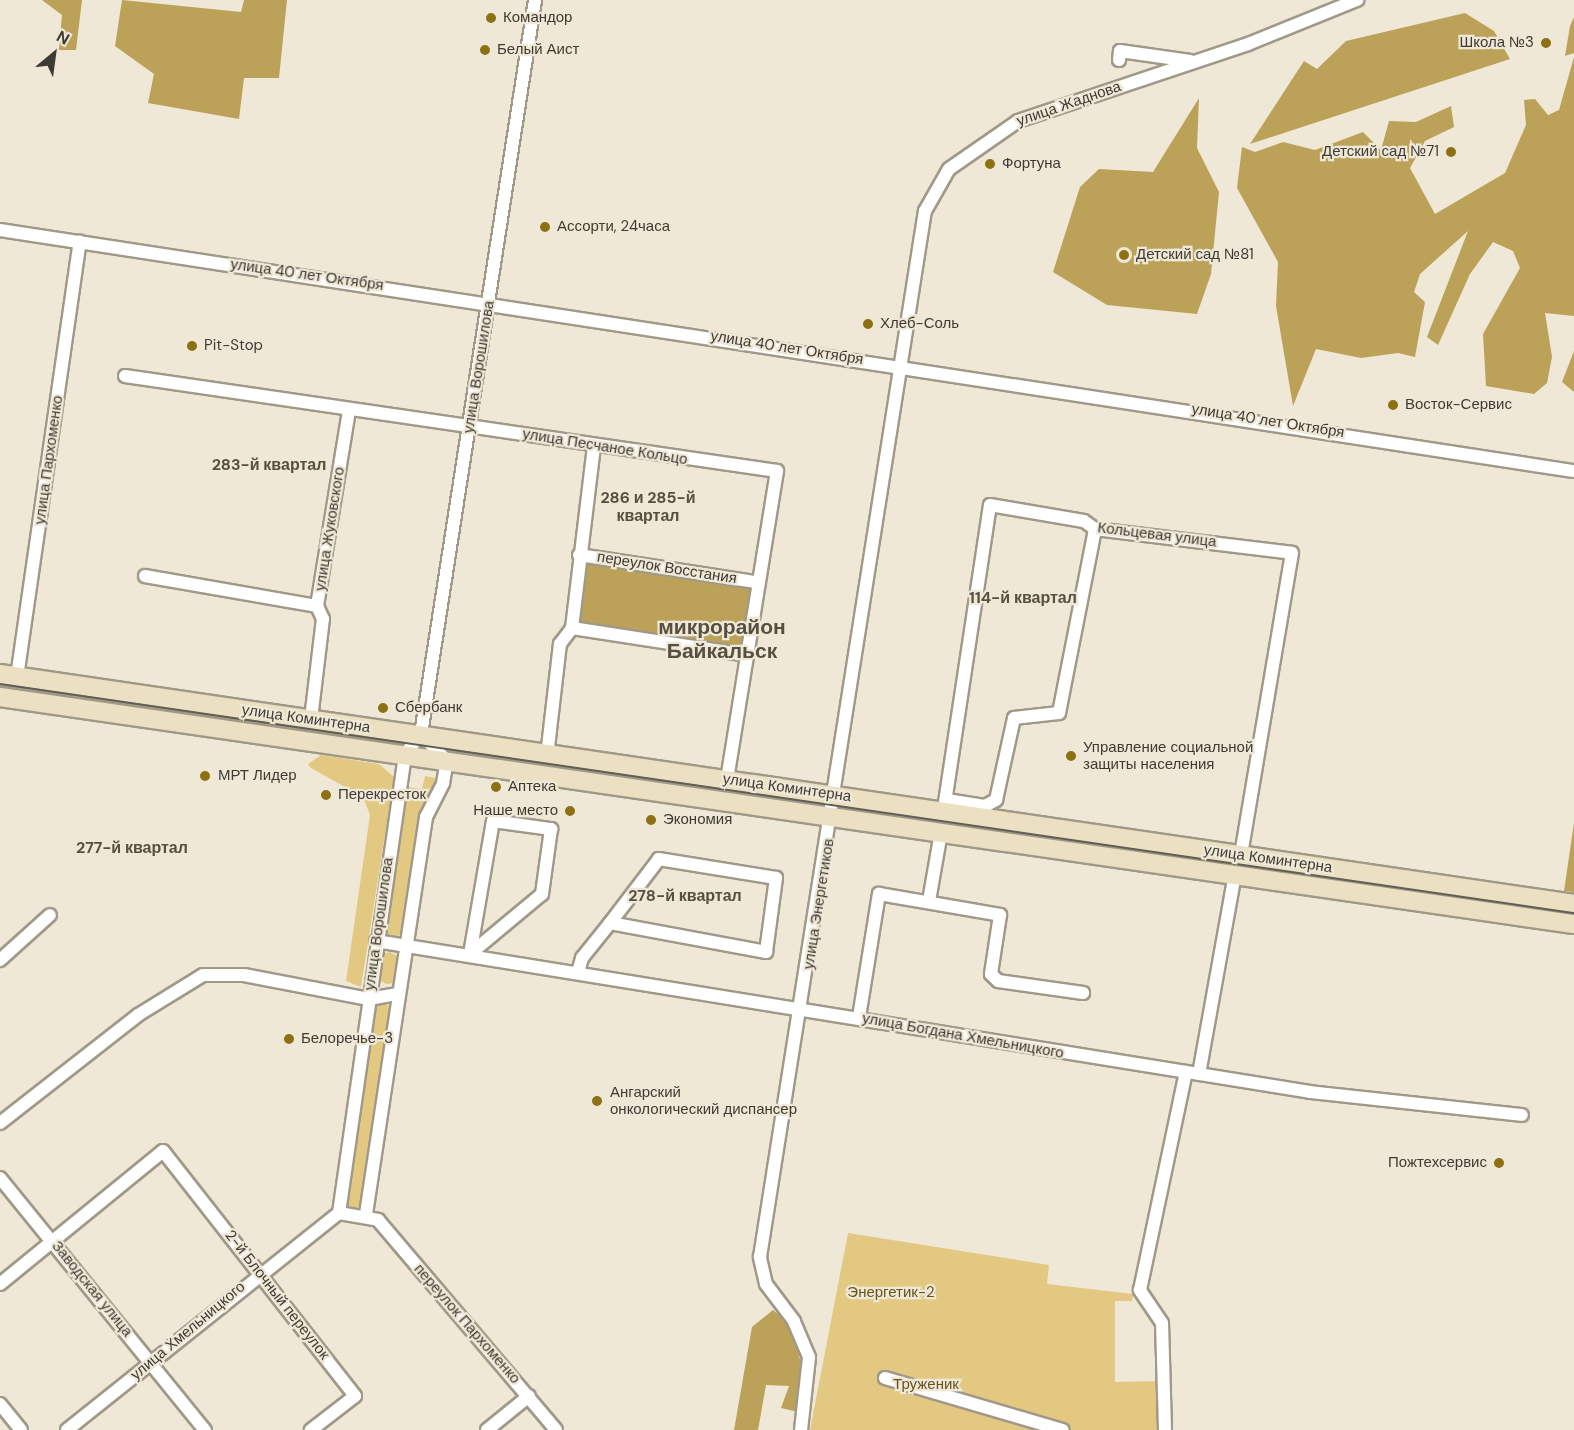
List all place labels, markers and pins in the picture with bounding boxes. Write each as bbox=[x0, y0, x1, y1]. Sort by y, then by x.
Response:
place label: Командор bbox=[503, 9, 572, 27]
marker: Командор bbox=[484, 11, 498, 25]
place label: Школа №3 bbox=[1459, 34, 1534, 52]
marker: Школа №3 bbox=[1539, 36, 1553, 50]
place label: Белый Аист bbox=[497, 41, 579, 59]
marker: Белый Аист bbox=[478, 43, 492, 57]
place label: Детский сад №71 bbox=[1322, 143, 1439, 161]
marker: Детский сад №71 bbox=[1444, 145, 1458, 159]
place label: Фортуна bbox=[1002, 155, 1061, 173]
marker: Фортуна bbox=[983, 157, 997, 171]
place label: Ассорти, 24часа bbox=[557, 218, 670, 236]
marker: Ассорти, 24часа bbox=[538, 220, 552, 234]
place label: Детский сад №81 bbox=[1136, 246, 1254, 264]
marker: Детский сад №81 bbox=[1117, 248, 1131, 262]
place label: Хлеб-Соль bbox=[880, 315, 959, 333]
marker: Хлеб-Соль bbox=[861, 317, 875, 331]
place label: Pit-Stop bbox=[204, 337, 263, 355]
marker: Pit-Stop bbox=[185, 339, 199, 353]
place label: Восток-Сервис bbox=[1405, 396, 1512, 414]
marker: Восток-Сервис bbox=[1386, 398, 1400, 412]
place label: Сбербанк bbox=[395, 699, 462, 717]
marker: Сбербанк bbox=[376, 701, 390, 715]
place label: Управление социальной защиты населения bbox=[1083, 738, 1253, 773]
marker: Управление социальной защиты населения bbox=[1064, 749, 1078, 763]
marker: МРТ Лидер bbox=[196, 767, 214, 785]
place label: МРТ Лидер bbox=[218, 767, 297, 785]
place label: Аптека bbox=[508, 778, 556, 796]
marker: Аптека bbox=[489, 780, 503, 794]
place label: Перекресток bbox=[338, 786, 426, 804]
marker: Перекресток bbox=[319, 788, 333, 802]
place label: Наше место bbox=[473, 802, 558, 820]
marker: Наше место bbox=[563, 804, 577, 818]
place label: Экономия bbox=[663, 811, 732, 829]
marker: Экономия bbox=[644, 813, 658, 827]
place label: Белоречье-3 bbox=[301, 1030, 393, 1048]
marker: Белоречье-3 bbox=[282, 1032, 296, 1046]
place label: Ангарский онкологический диспансер bbox=[610, 1083, 797, 1118]
marker: Ангарский онкологический диспансер bbox=[588, 1092, 606, 1110]
place label: Пожтехсервис bbox=[1388, 1154, 1487, 1172]
marker: Пожтехсервис bbox=[1492, 1156, 1506, 1170]

